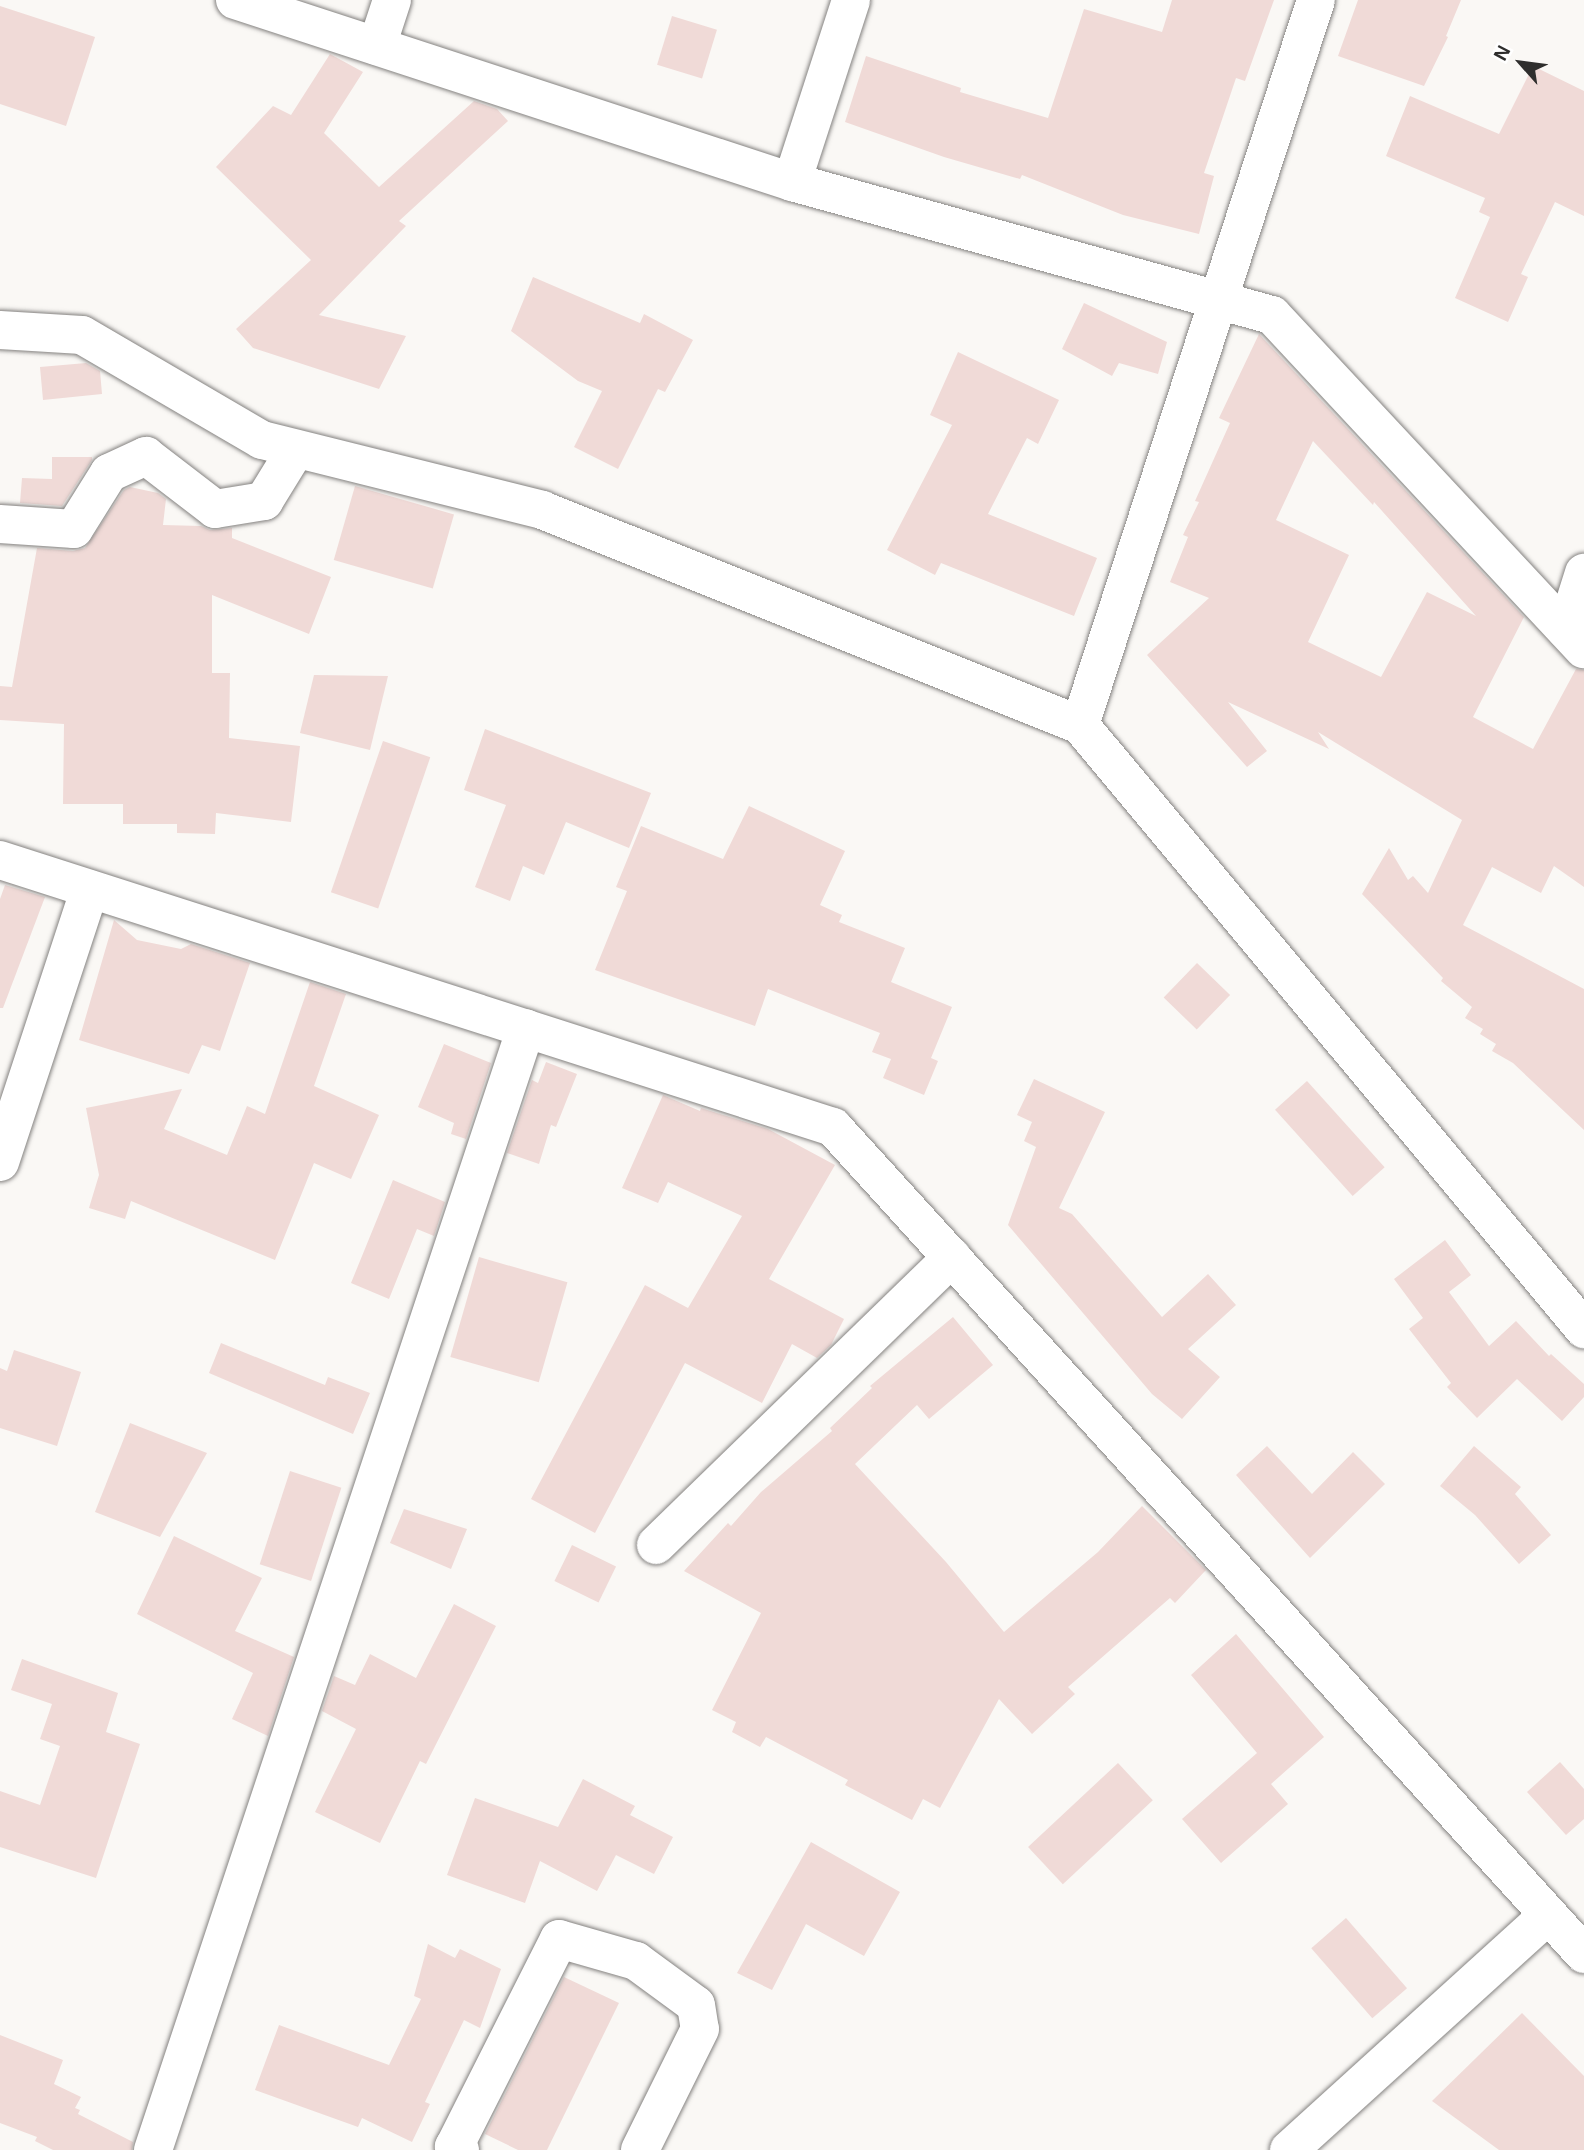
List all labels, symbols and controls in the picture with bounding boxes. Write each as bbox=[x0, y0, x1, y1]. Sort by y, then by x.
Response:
north arrow bbox=[1486, 28, 1556, 98]
text: N bbox=[1490, 42, 1515, 64]

